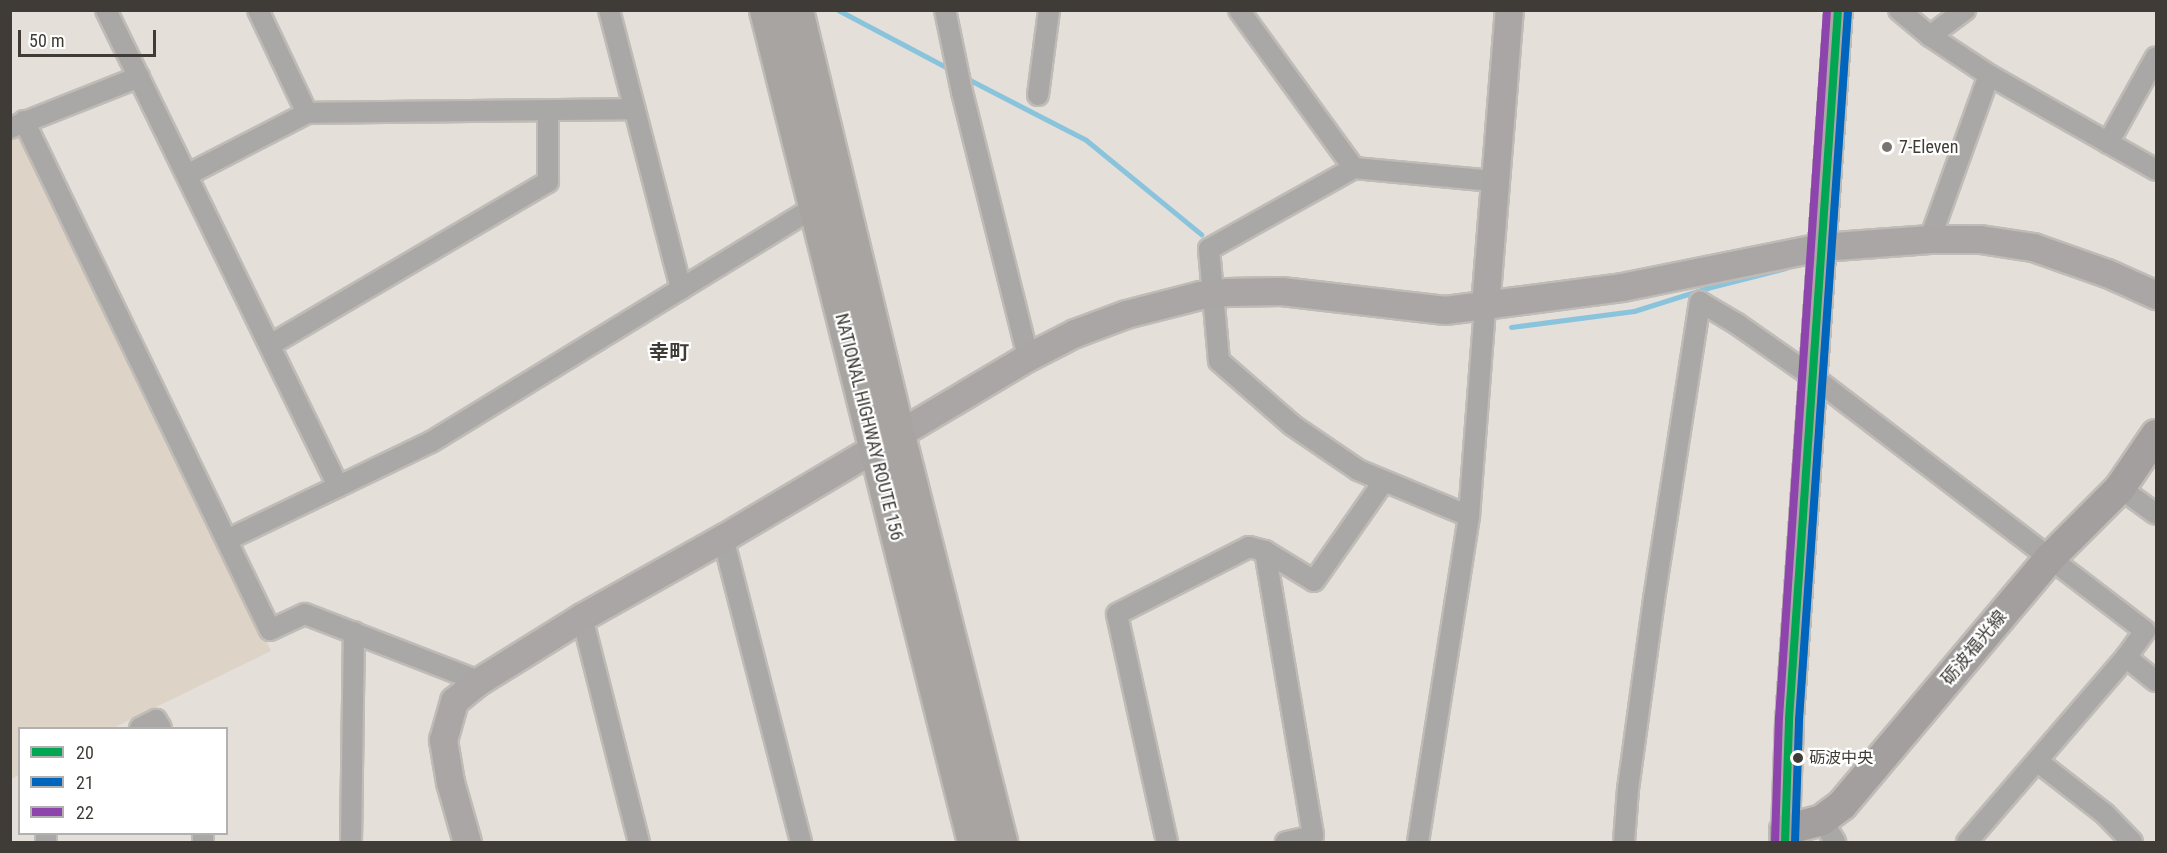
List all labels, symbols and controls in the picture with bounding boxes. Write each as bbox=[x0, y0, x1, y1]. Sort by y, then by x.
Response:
scale bar bbox=[21, 18, 159, 56]
text: 50 m bbox=[29, 30, 64, 51]
place label: 7-Eleven bbox=[1899, 136, 1958, 158]
marker: 7-Eleven bbox=[1880, 140, 1894, 154]
street label: NATIONAL HIGHWAY ROUTE 156 bbox=[830, 311, 908, 543]
district label: 幸町 bbox=[649, 340, 689, 364]
street label: 砺波福光線 bbox=[1937, 607, 2011, 689]
legend bbox=[18, 727, 228, 835]
text: 20 bbox=[76, 742, 94, 763]
place label: 砺波中央 bbox=[1809, 748, 1873, 768]
marker: 砺波中央 bbox=[1792, 752, 1804, 764]
text: 21 bbox=[76, 772, 94, 793]
text: 22 bbox=[76, 802, 94, 823]

